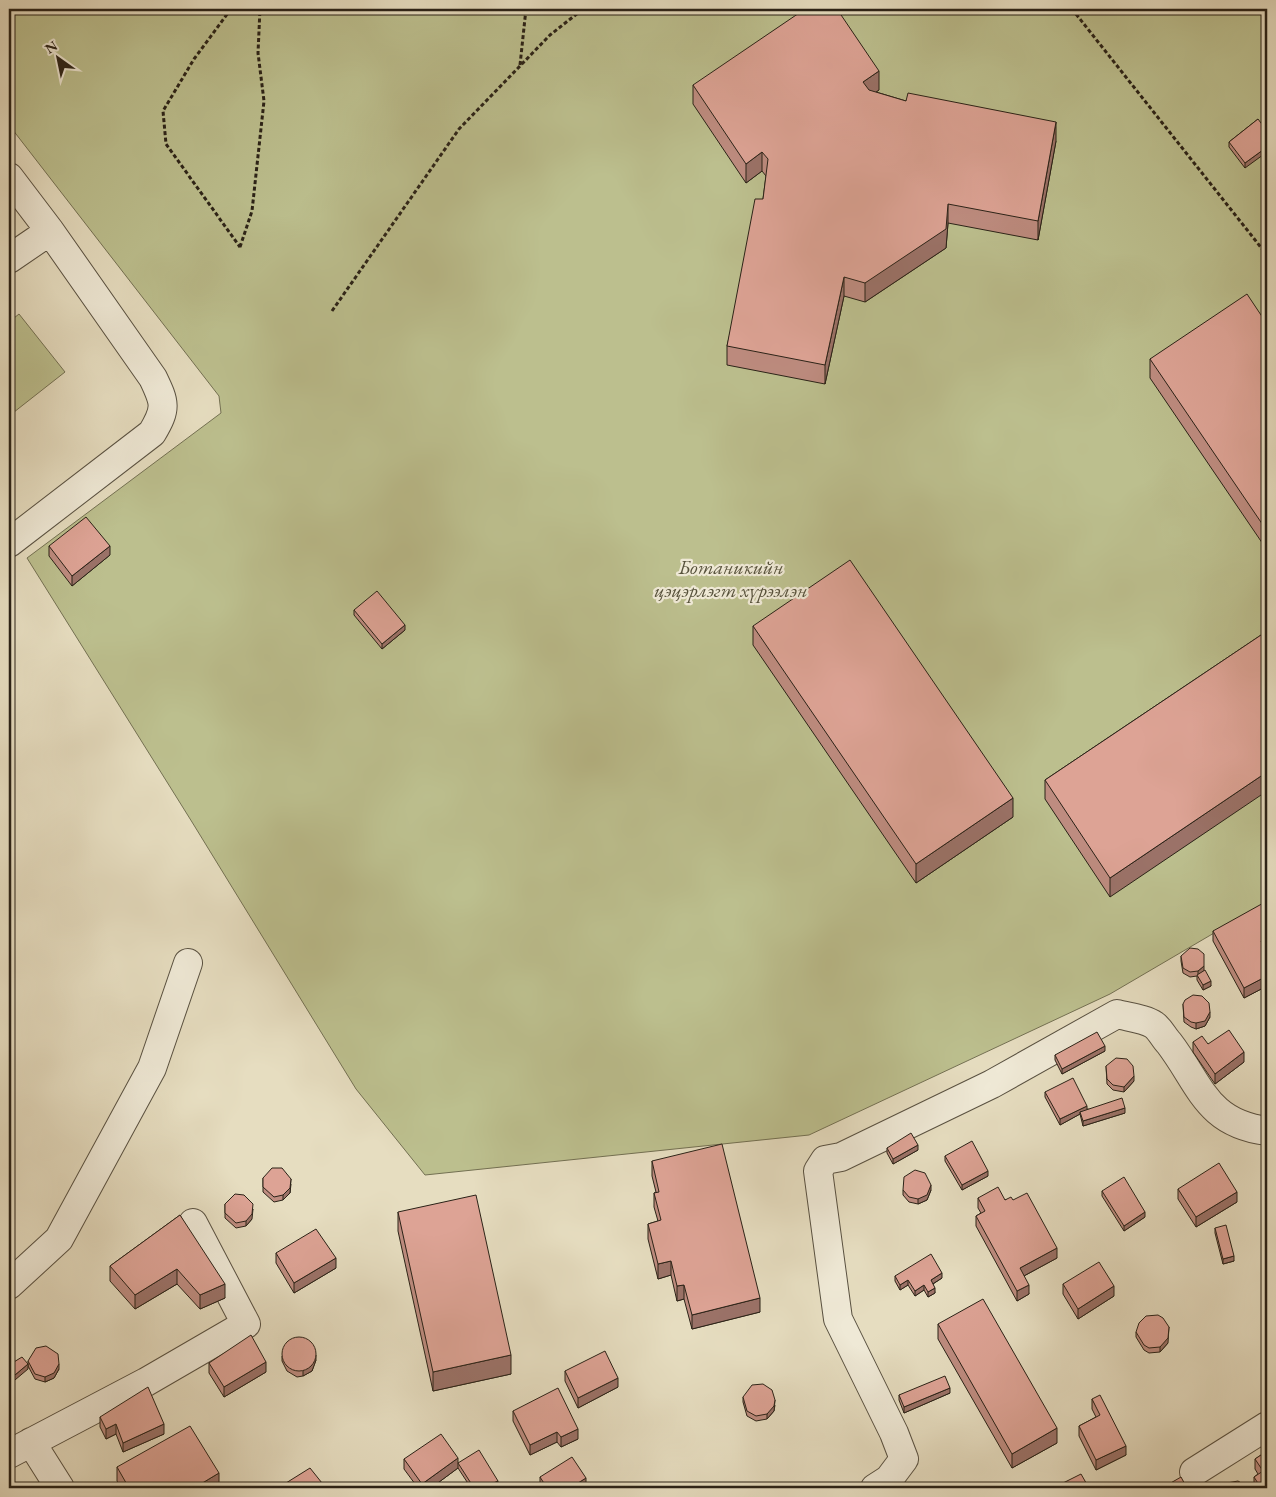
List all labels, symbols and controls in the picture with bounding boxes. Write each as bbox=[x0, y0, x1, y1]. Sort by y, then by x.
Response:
north arrow bbox=[32, 32, 82, 82]
text: N bbox=[41, 36, 61, 58]
park label: Ботаникийн цэцэрлэгт хүрээлэн bbox=[654, 554, 808, 603]

